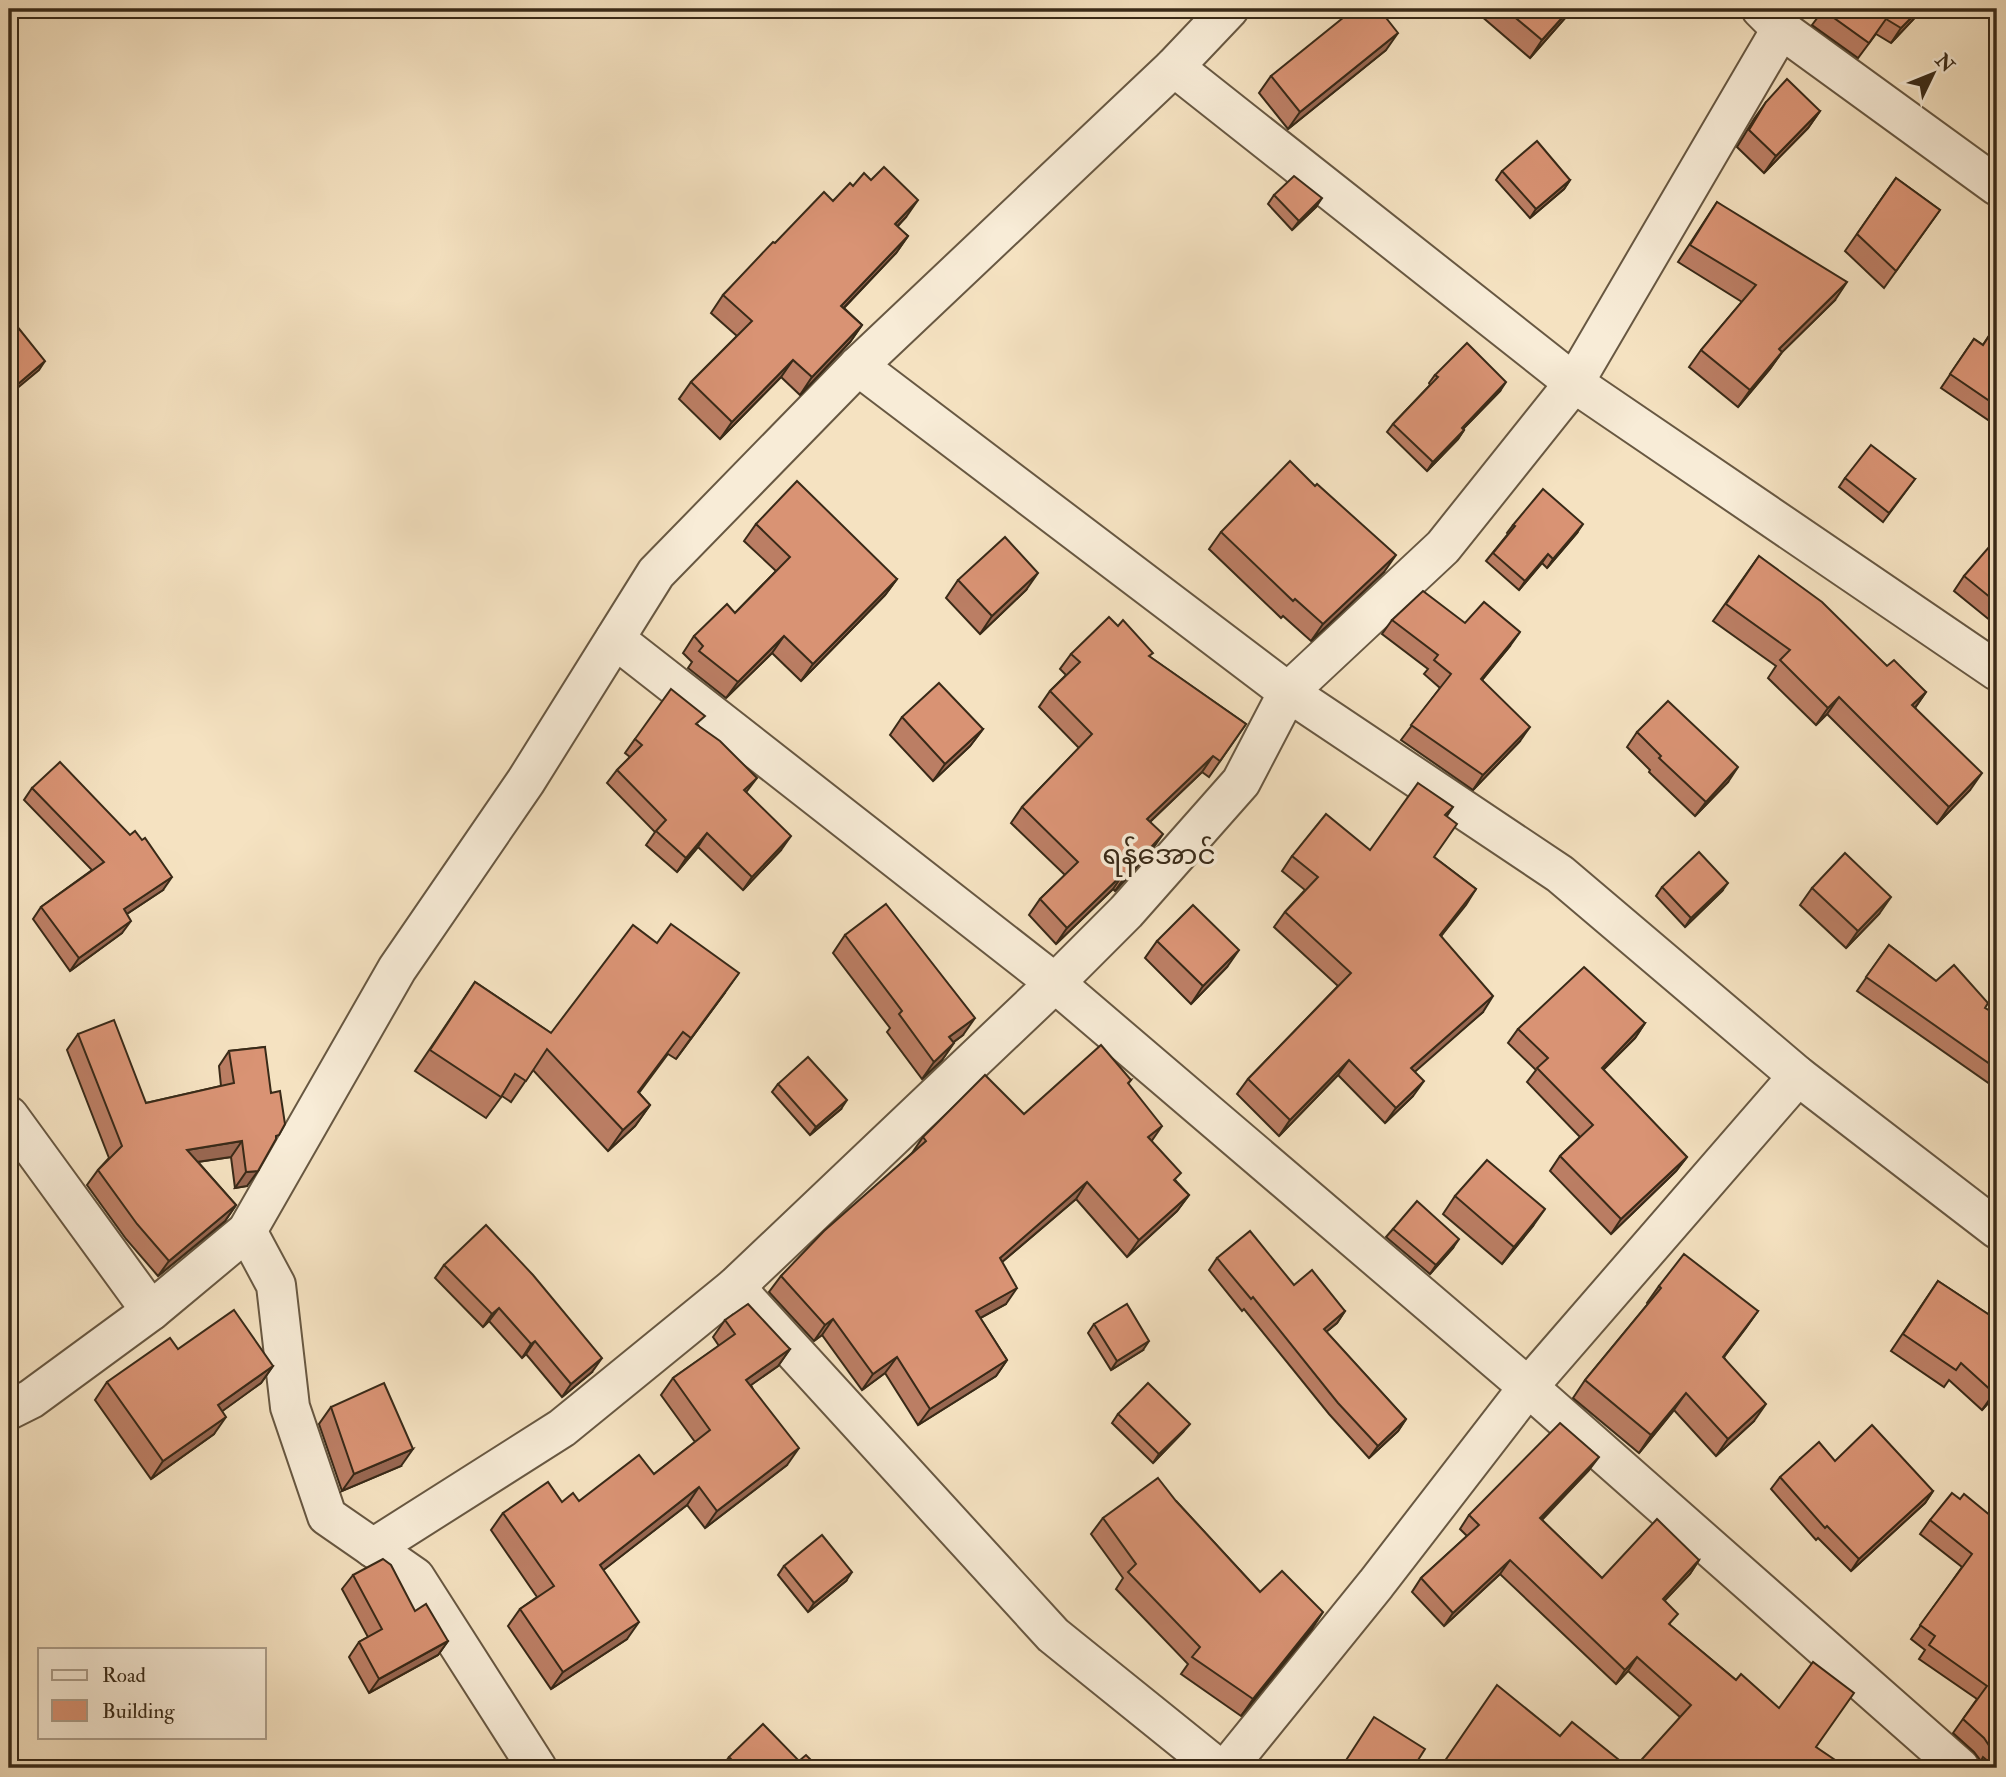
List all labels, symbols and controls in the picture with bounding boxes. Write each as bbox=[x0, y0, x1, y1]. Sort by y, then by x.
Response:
north arrow bbox=[1898, 38, 1968, 108]
text: N bbox=[1929, 48, 1960, 78]
district label: ရန်အောင် bbox=[1102, 836, 1216, 877]
legend bbox=[38, 1648, 266, 1738]
text: Road bbox=[102, 1662, 147, 1689]
text: Building bbox=[102, 1698, 175, 1725]

